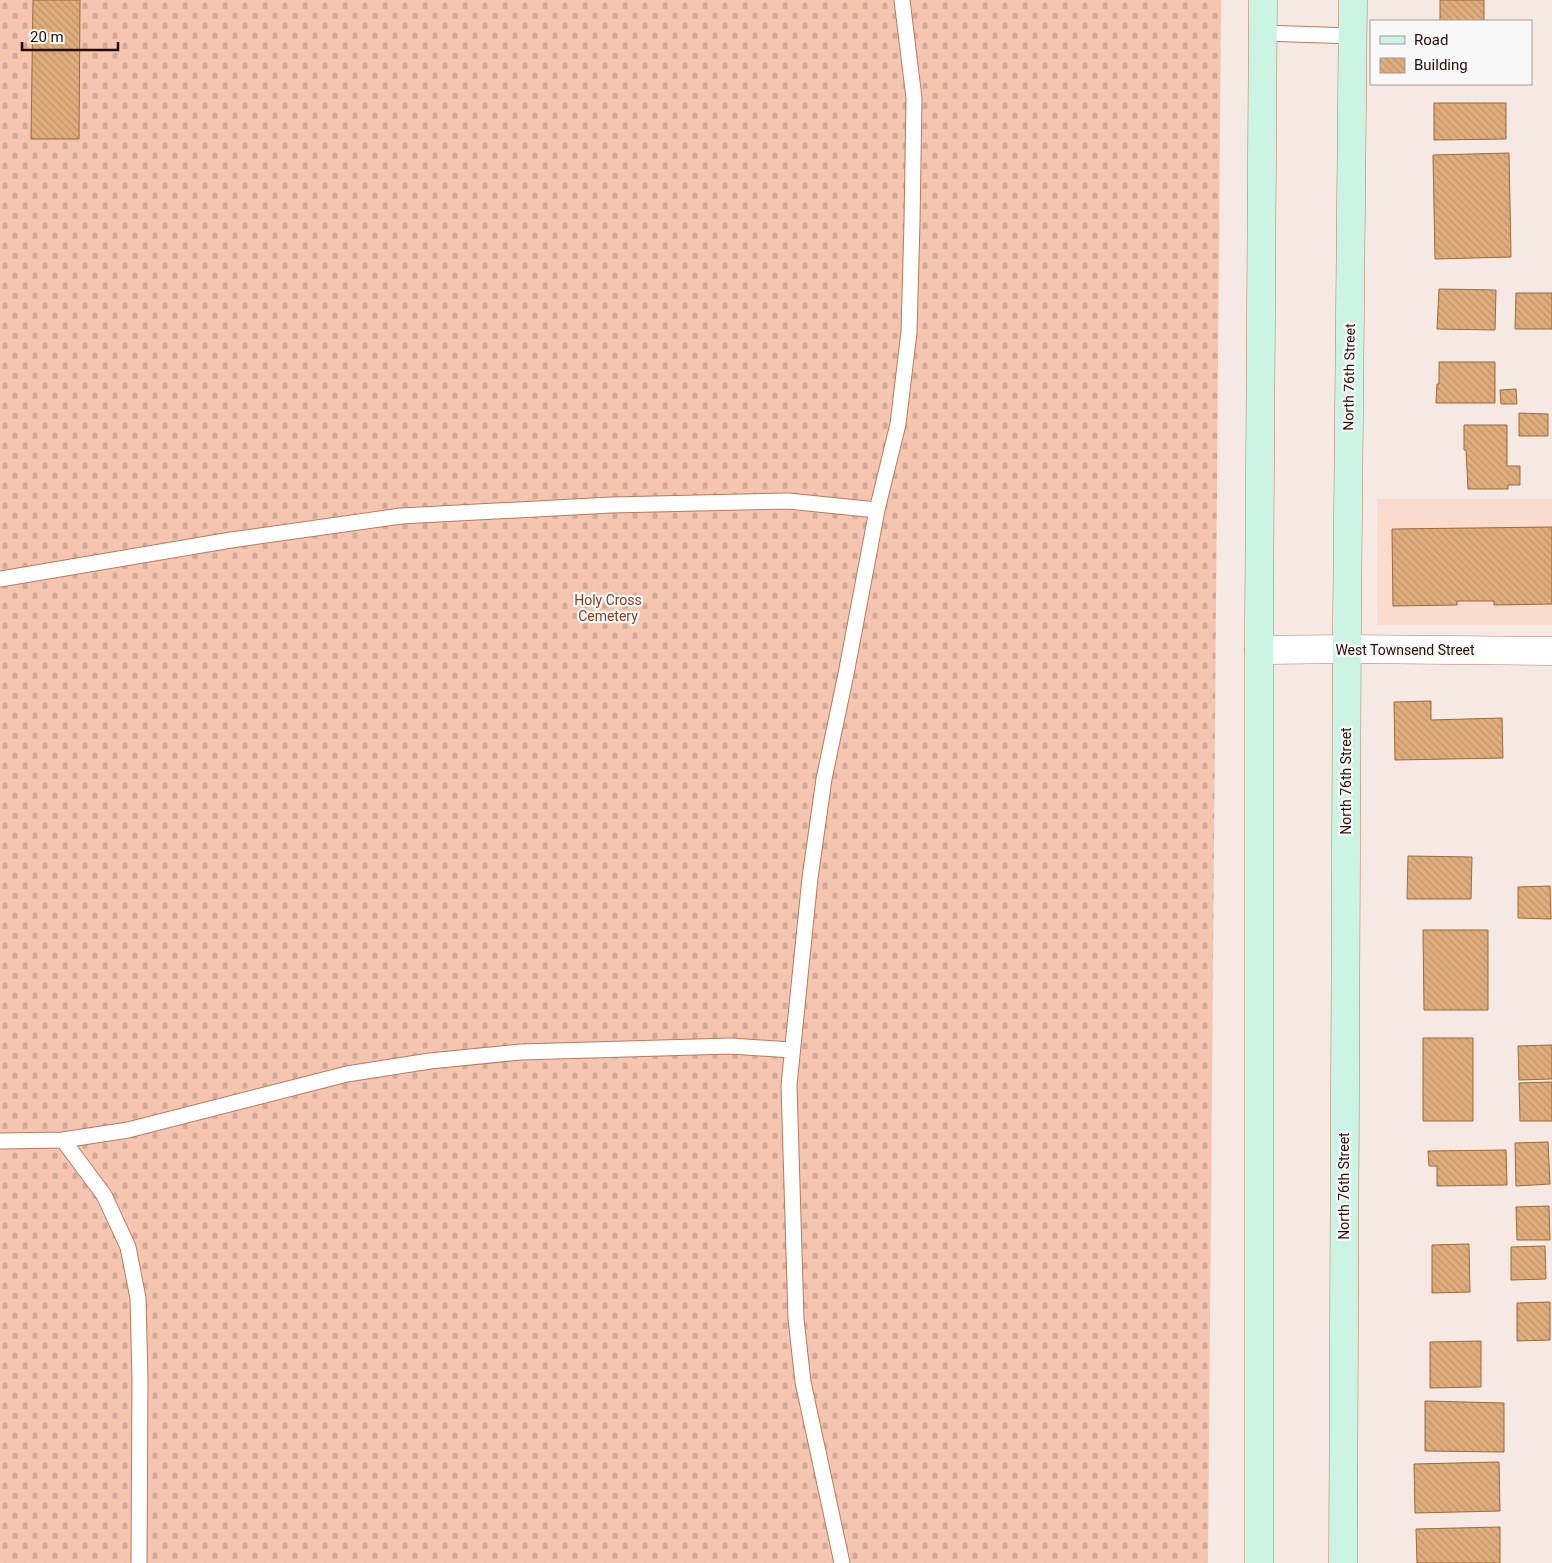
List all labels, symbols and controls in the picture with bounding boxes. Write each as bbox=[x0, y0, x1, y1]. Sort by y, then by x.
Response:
scale bar bbox=[22, 20, 119, 52]
legend bbox=[1370, 20, 1532, 85]
text: 20 m bbox=[30, 28, 64, 46]
text: Road bbox=[1414, 31, 1448, 49]
text: Building bbox=[1414, 56, 1468, 74]
street label: North 76th Street bbox=[1340, 323, 1358, 431]
park label: Holy Cross Cemetery bbox=[574, 592, 642, 624]
street label: West Townsend Street bbox=[1335, 642, 1475, 658]
street label: North 76th Street bbox=[1338, 727, 1354, 835]
street label: North 76th Street bbox=[1336, 1132, 1352, 1240]

